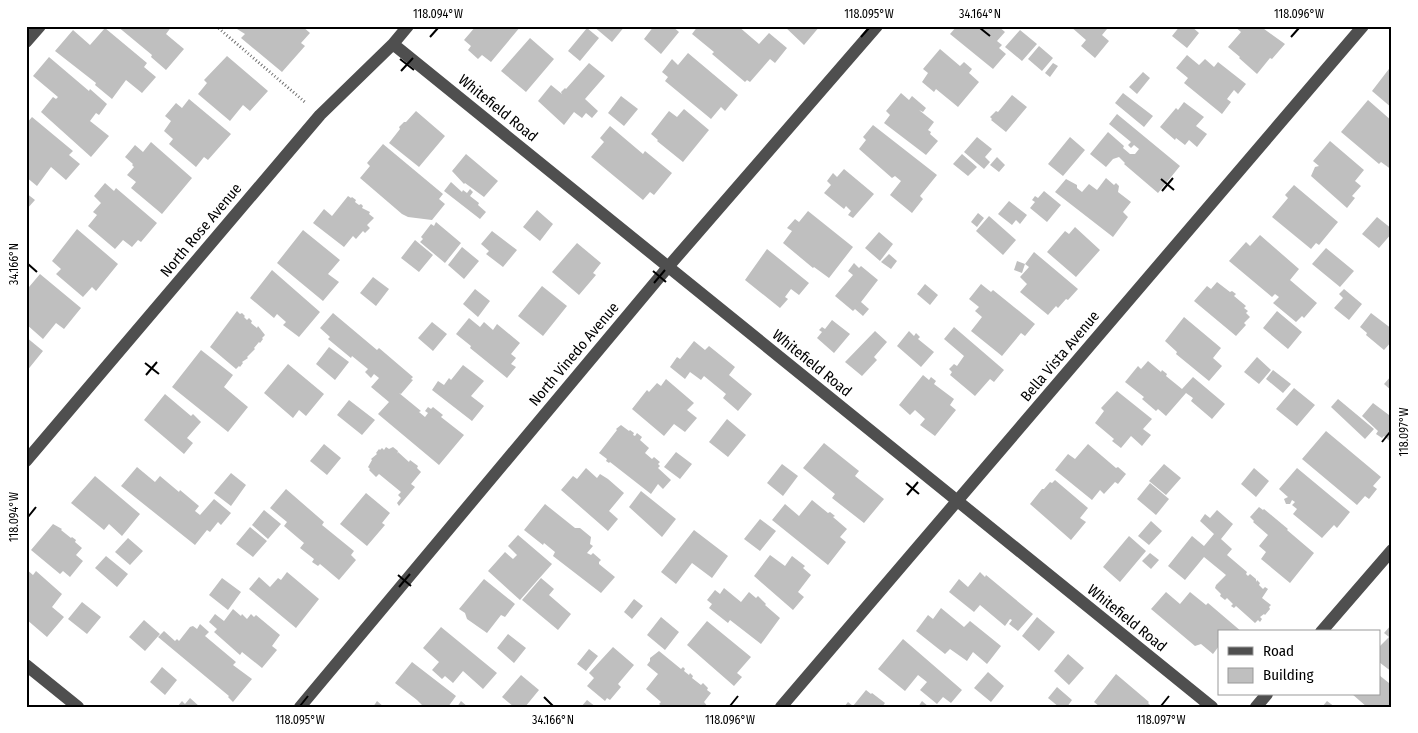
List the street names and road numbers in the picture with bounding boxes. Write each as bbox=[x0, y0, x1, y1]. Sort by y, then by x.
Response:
street label: Whitefield Road bbox=[455, 71, 541, 145]
street label: North Rose Avenue bbox=[157, 179, 245, 281]
street label: North Vinedo Avenue bbox=[525, 298, 623, 410]
street label: Bella Vista Avenue bbox=[1017, 307, 1103, 405]
street label: Whitefield Road bbox=[769, 326, 855, 400]
street label: Whitefield Road bbox=[1084, 581, 1170, 655]

